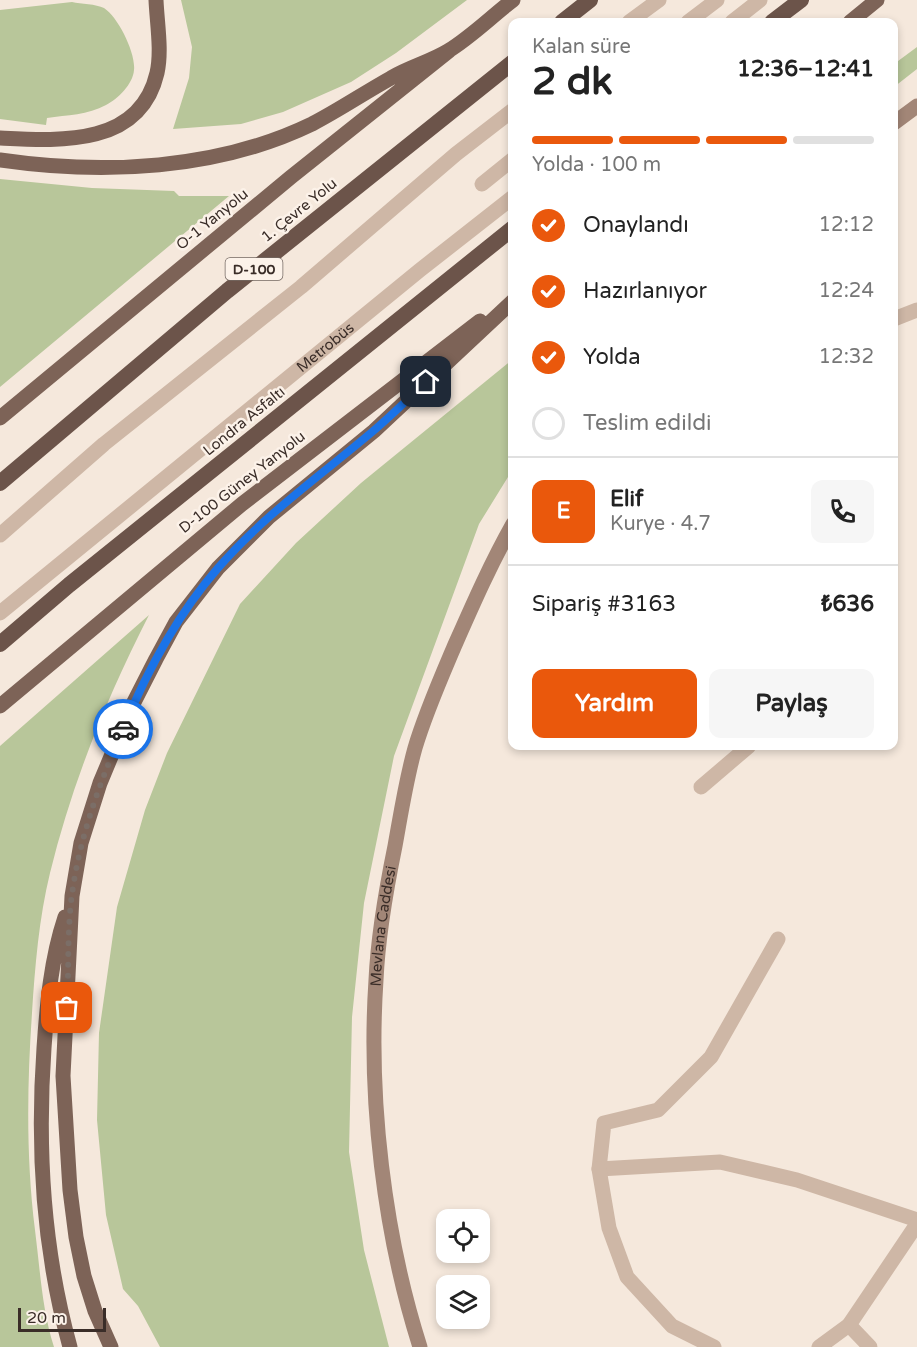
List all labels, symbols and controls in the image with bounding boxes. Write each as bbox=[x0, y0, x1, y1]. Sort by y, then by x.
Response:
text: Kalan süre bbox=[532, 35, 631, 59]
text: 12:36–12:41 bbox=[737, 56, 874, 82]
text: 2 dk bbox=[532, 58, 613, 105]
text: Yolda · 100 m bbox=[532, 153, 661, 177]
street label: 1. Çevre Yolu bbox=[258, 174, 340, 246]
street label: O-1 Yanyolu bbox=[172, 185, 252, 253]
icon: check bbox=[532, 209, 565, 242]
text: Onaylandı bbox=[583, 212, 689, 238]
text: 12:12 bbox=[819, 213, 874, 237]
road number: D-100 bbox=[226, 258, 282, 280]
icon: check bbox=[532, 275, 565, 308]
text: Hazırlanıyor bbox=[583, 278, 707, 304]
text: 12:24 bbox=[819, 279, 874, 303]
street label: Metrobüs bbox=[293, 319, 358, 376]
icon: check bbox=[532, 341, 565, 374]
text: Yolda bbox=[583, 344, 641, 370]
text: 12:32 bbox=[819, 345, 874, 369]
pin bbox=[400, 356, 451, 407]
icon: home bbox=[409, 365, 442, 398]
street label: Londra Asfaltı bbox=[199, 383, 289, 459]
text: Teslim edildi bbox=[583, 410, 712, 436]
street label: D-100 Güney Yanyolu bbox=[175, 427, 309, 537]
button: phone bbox=[811, 480, 874, 543]
text: Elif bbox=[610, 486, 643, 512]
text: E bbox=[556, 498, 571, 524]
text: Kurye · 4.7 bbox=[610, 512, 711, 536]
text: Sipariş #3163 bbox=[532, 591, 676, 617]
text: ₺636 bbox=[821, 591, 874, 617]
button: Yardım bbox=[532, 669, 697, 738]
button: Paylaş bbox=[709, 669, 874, 738]
courier bbox=[93, 699, 153, 759]
icon: car bbox=[107, 713, 140, 746]
street label: Mevlana Caddesi bbox=[367, 864, 400, 987]
pin bbox=[41, 982, 92, 1033]
icon: bag bbox=[50, 991, 83, 1024]
map controls bbox=[436, 1209, 490, 1329]
button: locate bbox=[436, 1209, 490, 1263]
button: layers bbox=[436, 1275, 490, 1329]
scale bar bbox=[18, 1305, 106, 1332]
text: 20 m bbox=[27, 1308, 66, 1328]

